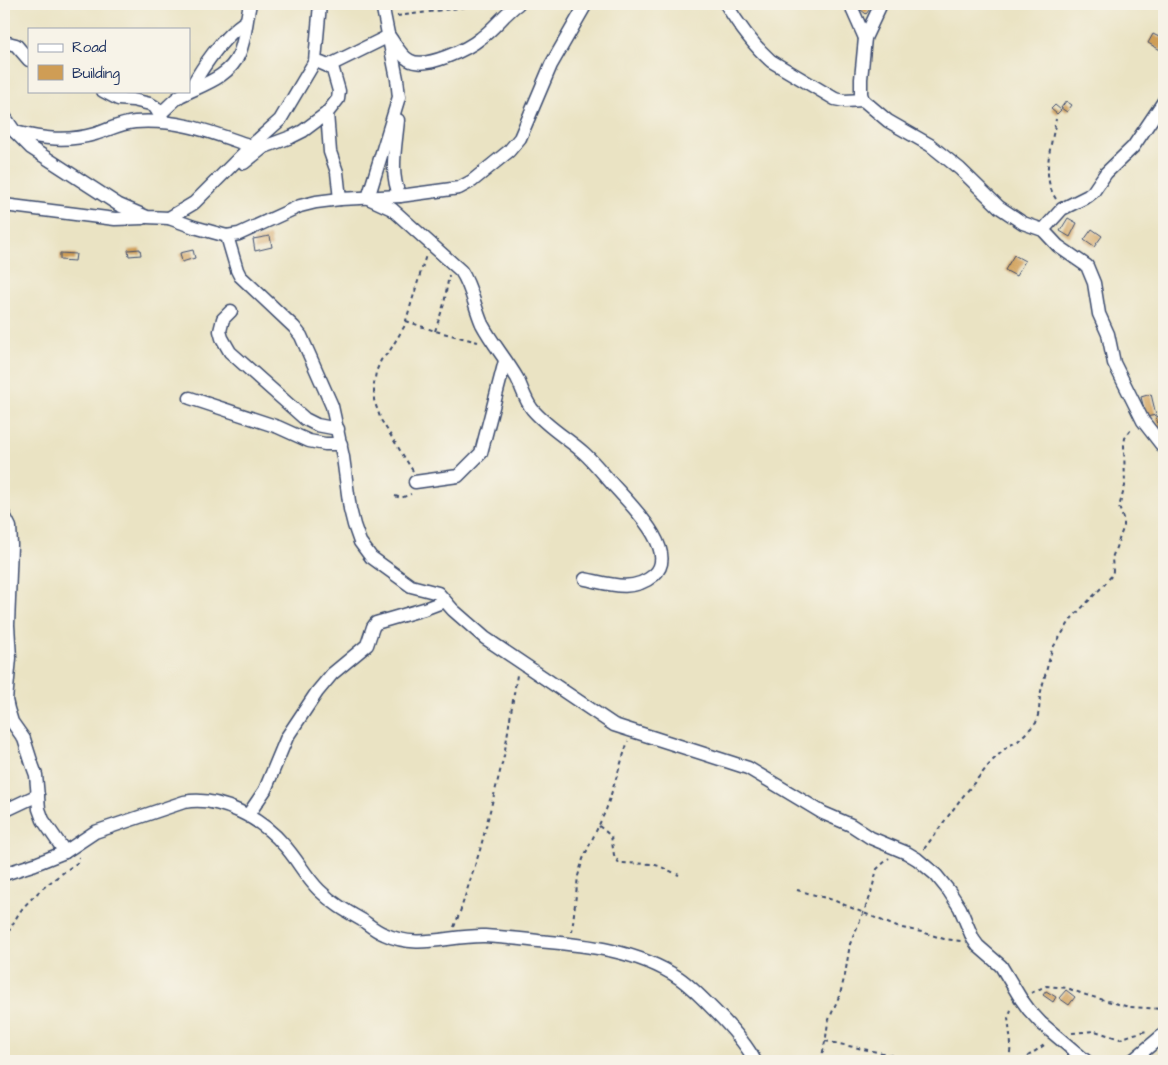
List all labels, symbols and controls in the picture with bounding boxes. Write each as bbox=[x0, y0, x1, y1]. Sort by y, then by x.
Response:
legend bbox=[28, 28, 190, 92]
text: Road bbox=[72, 37, 107, 58]
text: Building bbox=[72, 63, 120, 85]

